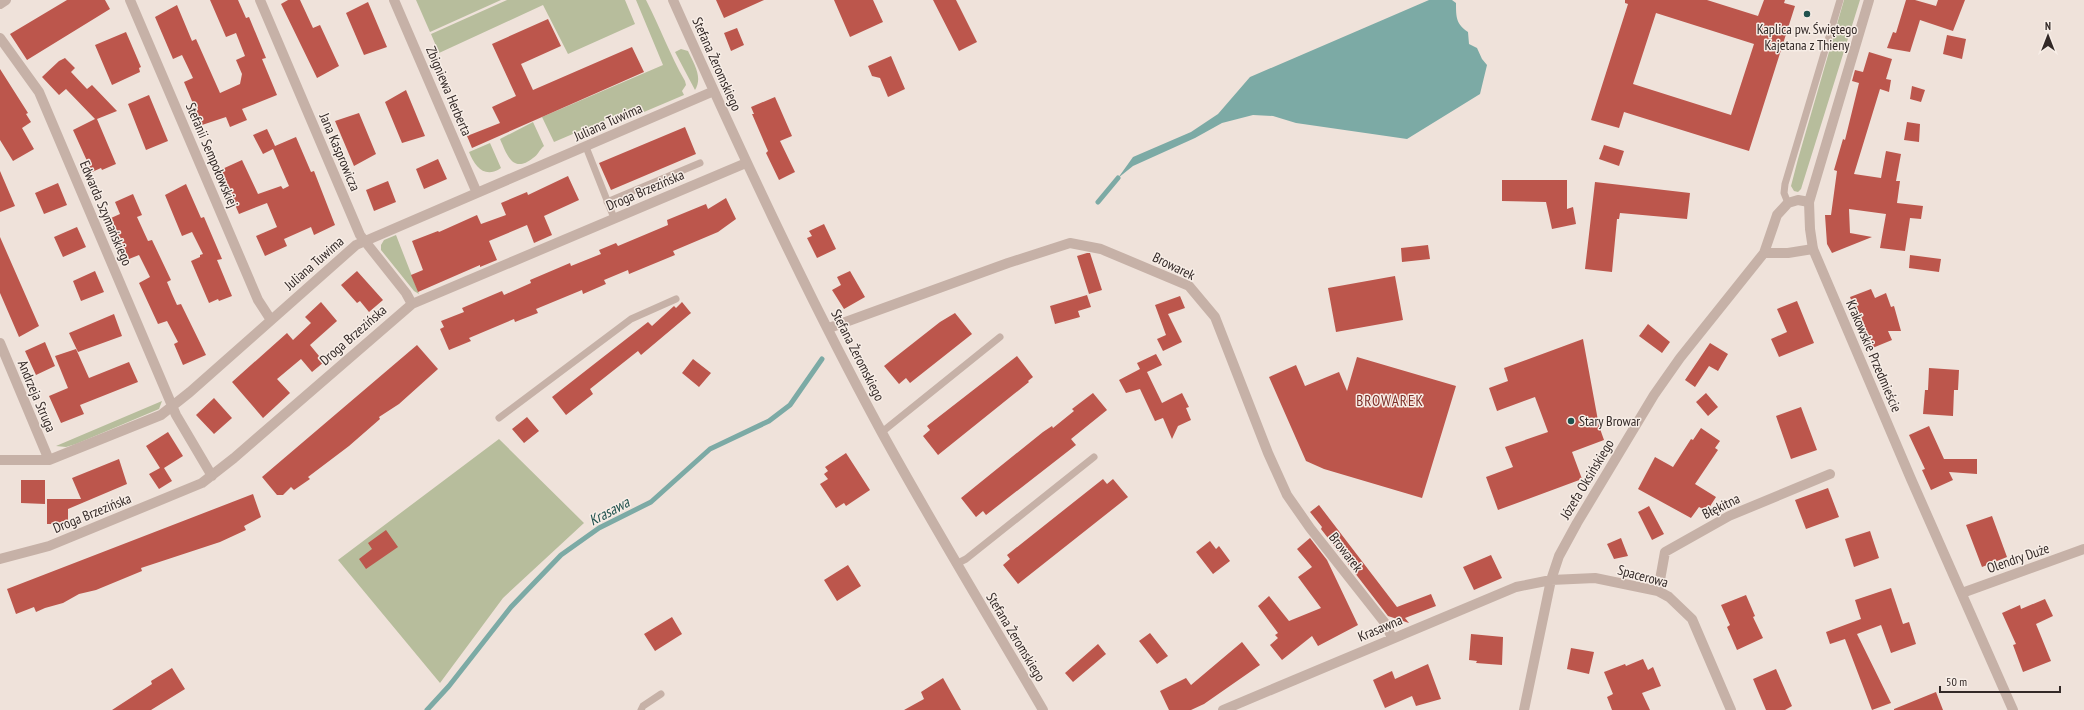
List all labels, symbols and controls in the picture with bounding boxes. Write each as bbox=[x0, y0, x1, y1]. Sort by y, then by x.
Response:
marker: Kaplica pw. Świętego Kajetana z Thieny bbox=[1802, 9, 1812, 19]
street label: Stefana Żeromskiego bbox=[688, 14, 746, 114]
north arrow bbox=[2028, 16, 2068, 56]
text: N bbox=[2045, 19, 2051, 33]
place label: Kaplica pw. Świętego Kajetana z Thieny bbox=[1757, 20, 1857, 54]
street label: Zbigniewa Herberta bbox=[422, 43, 476, 139]
street label: Juliana Tuwima bbox=[570, 99, 645, 145]
street label: Stefanii Sempołowskiej bbox=[182, 100, 242, 210]
street label: Jana Kasprowicza bbox=[315, 109, 365, 194]
street label: Edwarda Szymańskiego bbox=[76, 158, 136, 268]
street label: Droga Brzezińska bbox=[603, 166, 687, 214]
street label: Juliana Tuwima bbox=[280, 232, 347, 294]
street label: Browarek bbox=[1150, 248, 1199, 284]
street label: Krakowskie Przedmieście bbox=[1842, 297, 1906, 415]
street label: Droga Brzezińska bbox=[316, 301, 390, 369]
street label: Stefana Żeromskiego bbox=[827, 306, 889, 404]
street label: Andrzeja Struga bbox=[14, 357, 60, 435]
district label: BROWAREK bbox=[1356, 391, 1424, 410]
place label: Stary Browar bbox=[1579, 412, 1640, 430]
marker: Stary Browar bbox=[1566, 416, 1576, 426]
street label: Józefa Oksińskiego bbox=[1556, 436, 1618, 523]
street label: Droga Brzezińska bbox=[50, 489, 134, 537]
street label: Błękitna bbox=[1699, 489, 1743, 523]
water label: Krasawa bbox=[586, 492, 633, 530]
street label: Browarek bbox=[1325, 529, 1367, 576]
street label: Olendry Duże bbox=[1984, 539, 2052, 577]
street label: Spacerowa bbox=[1616, 561, 1670, 591]
street label: Stefana Żeromskiego bbox=[982, 589, 1050, 685]
street label: Krasawna bbox=[1355, 611, 1405, 645]
scale bar bbox=[1940, 668, 2060, 694]
text: 50 m bbox=[1946, 674, 1967, 689]

